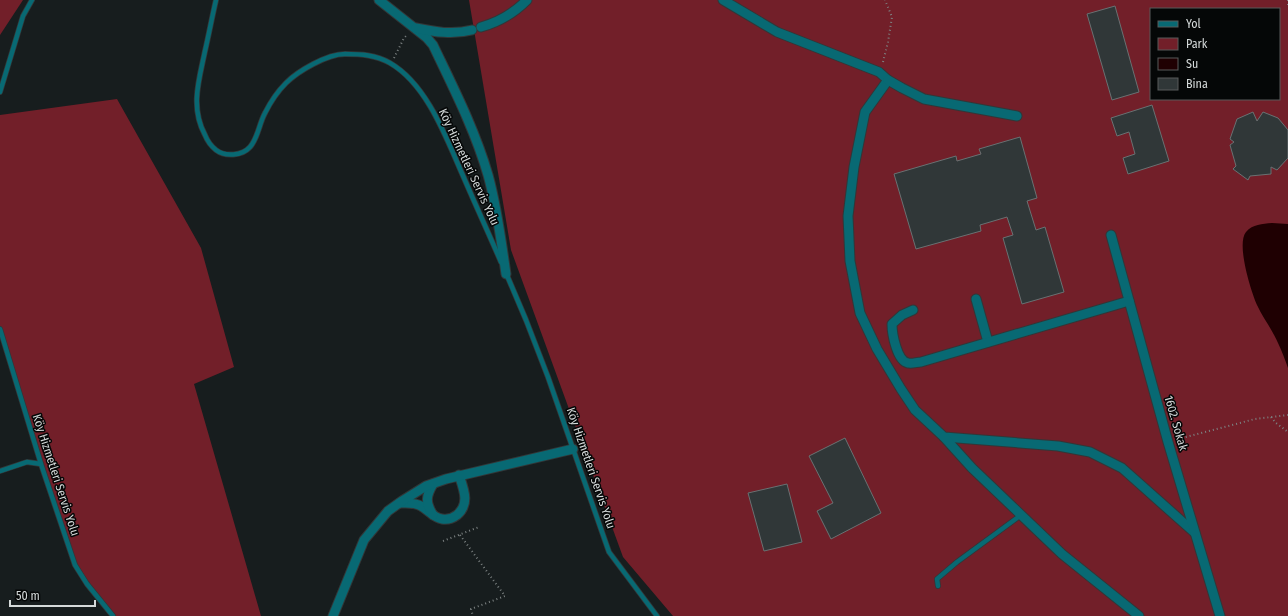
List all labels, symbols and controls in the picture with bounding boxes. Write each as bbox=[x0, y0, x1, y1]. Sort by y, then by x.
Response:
legend bbox=[1150, 8, 1280, 100]
text: Yol bbox=[1186, 17, 1201, 31]
text: Park bbox=[1186, 37, 1208, 51]
text: Su bbox=[1186, 57, 1198, 71]
text: Bina bbox=[1186, 77, 1208, 91]
street label: Köy Hizmetleri Servis Yolu bbox=[436, 106, 502, 228]
street label: 1602. Sokak bbox=[1161, 394, 1191, 453]
street label: Köy Hizmetleri Servis Yolu bbox=[564, 406, 618, 530]
street label: Köy Hizmetleri Servis Yolu bbox=[30, 412, 82, 538]
scale bar bbox=[10, 582, 95, 608]
text: 50 m bbox=[16, 589, 40, 603]

